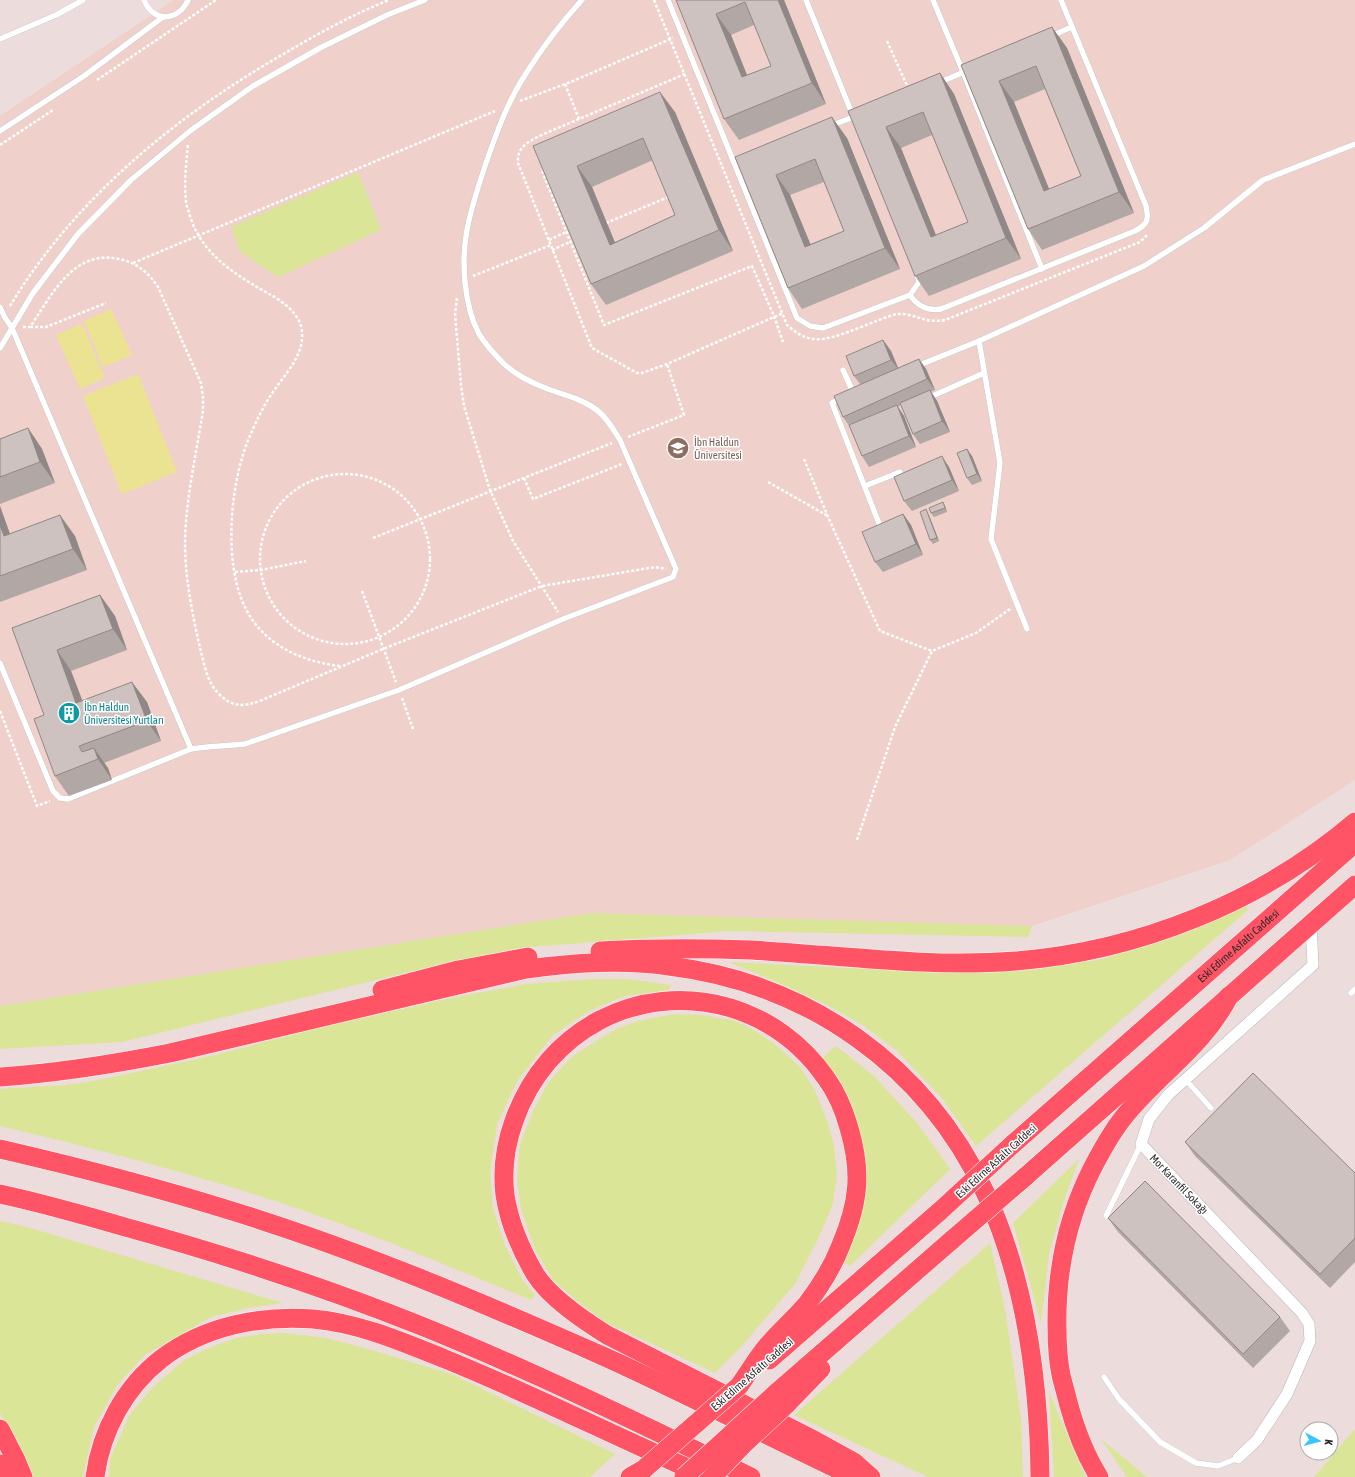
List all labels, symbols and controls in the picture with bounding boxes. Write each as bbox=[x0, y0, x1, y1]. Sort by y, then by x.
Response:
school or university icon: İbn Haldun Üniversitesi bbox=[665, 435, 691, 461]
place label: İbn Haldun Üniversitesi bbox=[694, 436, 742, 461]
building icon: İbn Haldun Üniversitesi Yurtları bbox=[56, 700, 82, 726]
place label: İbn Haldun Üniversitesi Yurtları bbox=[84, 701, 164, 726]
street label: Eski Edirne Asfaltı Caddesi bbox=[1195, 907, 1281, 985]
street label: Eski Edirne Asfaltı Caddesi bbox=[953, 1122, 1039, 1200]
street label: Mor Karanfil Sokağı bbox=[1148, 1152, 1210, 1216]
street label: Eski Edirne Asfaltı Caddesi bbox=[709, 1335, 795, 1413]
north arrow bbox=[1299, 1421, 1339, 1461]
text: K bbox=[1323, 1439, 1335, 1446]

